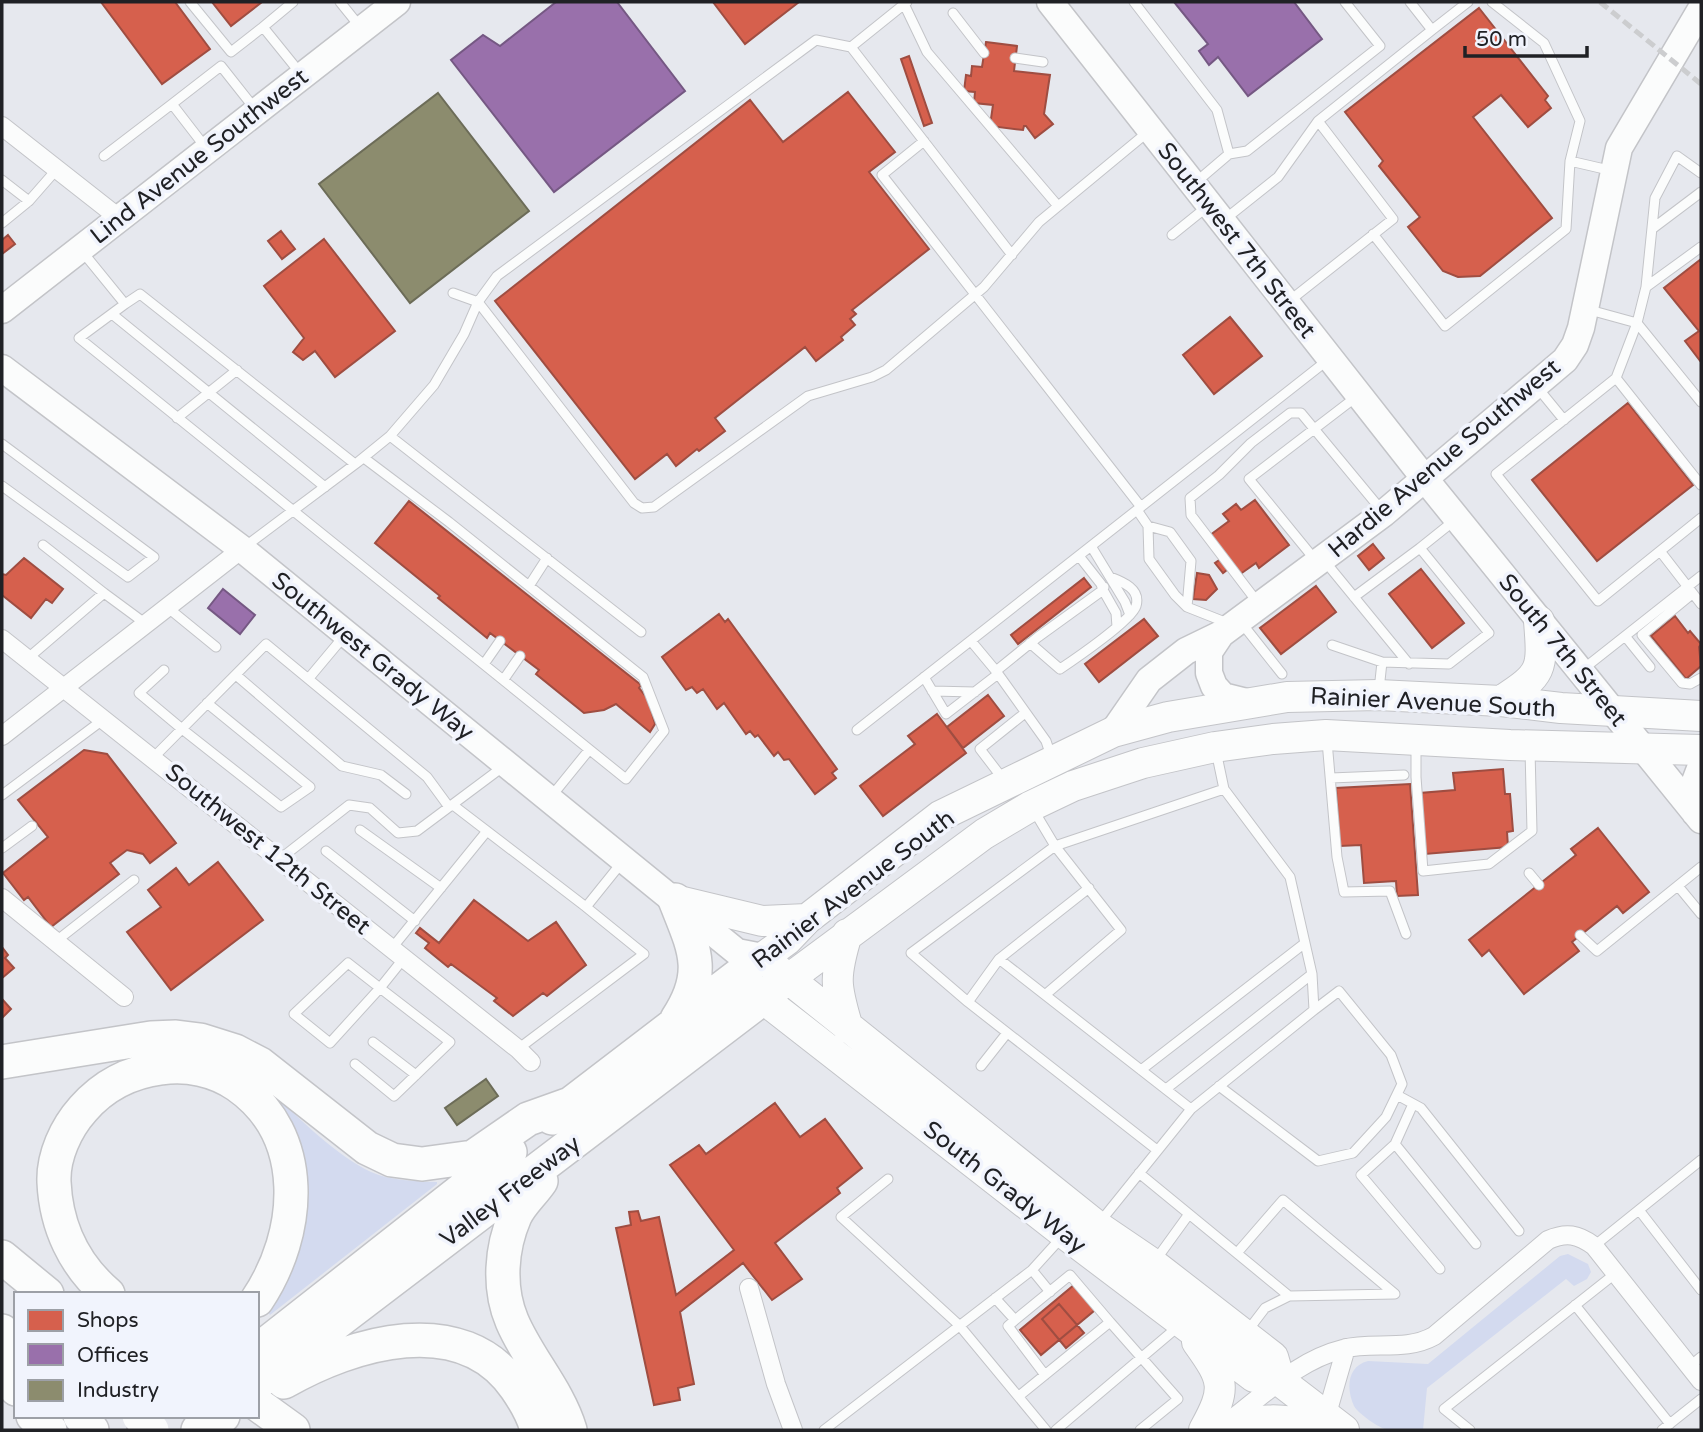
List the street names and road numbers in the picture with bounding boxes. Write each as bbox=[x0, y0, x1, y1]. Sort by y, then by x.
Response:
street label: Lind Avenue Southwest bbox=[85, 62, 314, 250]
street label: Southwest 7th Street bbox=[1151, 137, 1322, 344]
street label: Hardie Avenue Southwest bbox=[1322, 353, 1566, 564]
street label: Southwest Grady Way bbox=[266, 566, 480, 747]
street label: South 7th Street bbox=[1492, 568, 1633, 732]
street label: Rainier Avenue South bbox=[1309, 682, 1557, 723]
street label: Southwest 12th Street bbox=[159, 758, 376, 941]
street label: Rainier Avenue South bbox=[746, 804, 960, 975]
street label: South Grady Way bbox=[918, 1115, 1092, 1260]
street label: Valley Freeway bbox=[434, 1129, 586, 1254]

